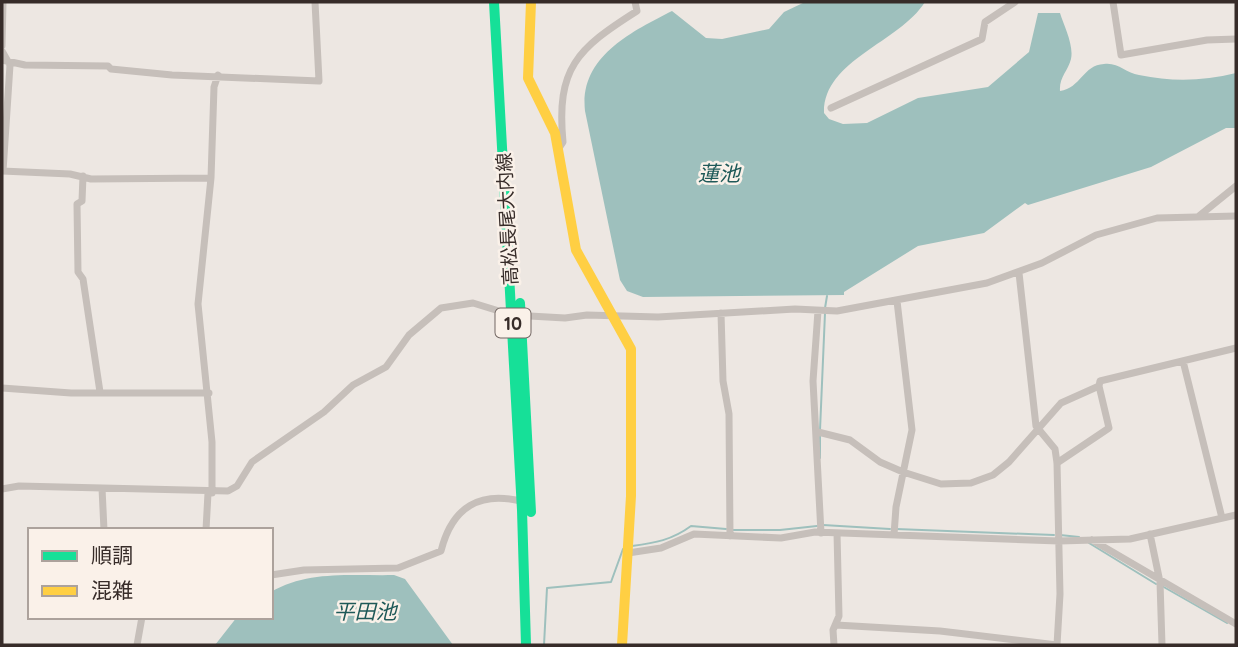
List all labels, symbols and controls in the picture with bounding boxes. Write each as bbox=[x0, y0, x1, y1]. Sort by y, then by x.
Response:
street label: 高松長尾大内線 bbox=[492, 152, 522, 286]
water label: 蓮池 bbox=[698, 160, 742, 186]
road number: 10 bbox=[496, 309, 530, 338]
legend bbox=[28, 528, 273, 619]
text: 順調 bbox=[91, 542, 133, 568]
text: 混雑 bbox=[91, 577, 133, 603]
water label: 平田池 bbox=[334, 598, 398, 624]

